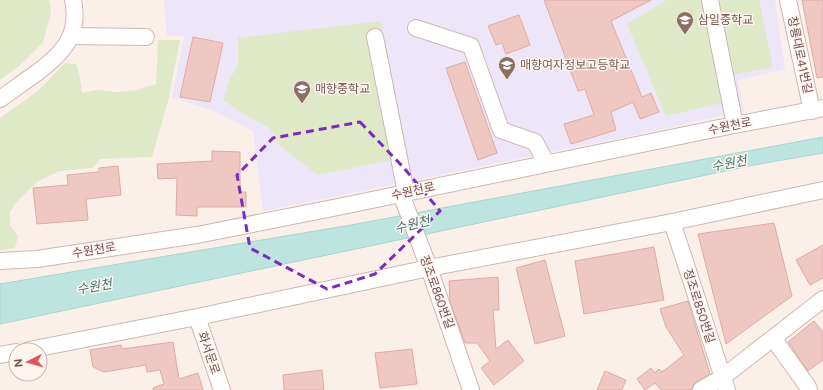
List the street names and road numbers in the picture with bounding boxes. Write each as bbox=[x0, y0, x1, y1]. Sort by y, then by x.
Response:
street label: 창룡대로41번길 bbox=[785, 15, 815, 95]
street label: 수원천로 bbox=[707, 115, 753, 137]
street label: 수원천로 bbox=[390, 180, 436, 202]
street label: 수원천로 bbox=[71, 240, 117, 260]
street label: 정조로860번길 bbox=[417, 253, 457, 331]
street label: 정조로850번길 bbox=[680, 267, 718, 345]
street label: 화서문로 bbox=[195, 330, 223, 376]

